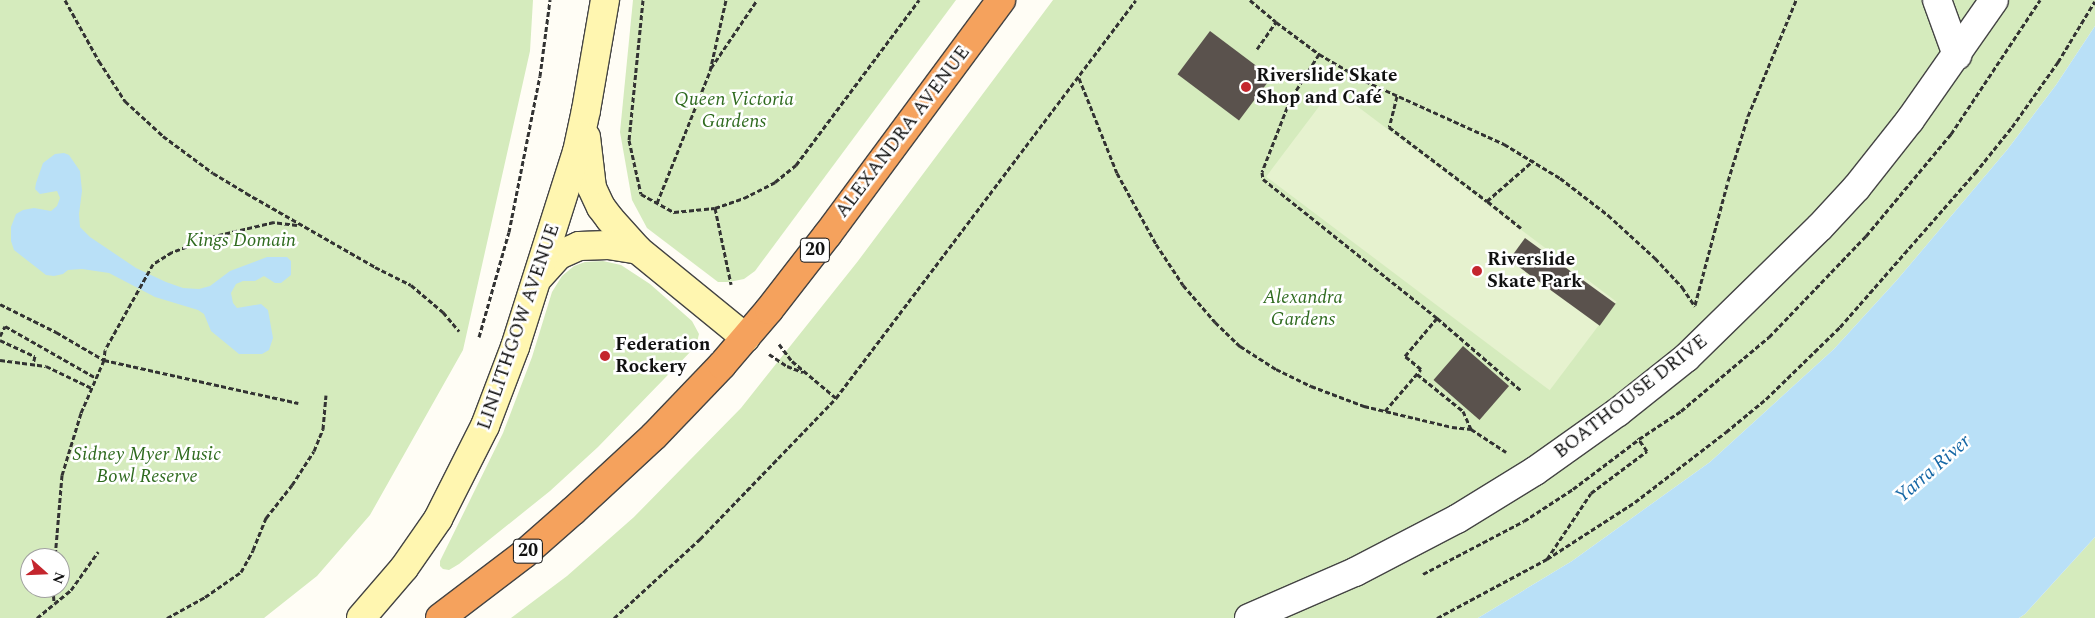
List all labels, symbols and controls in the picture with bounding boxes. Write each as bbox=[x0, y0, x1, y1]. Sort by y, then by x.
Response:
street label: ALEXANDRA AVENUE bbox=[831, 42, 975, 222]
place label: Riverslide Skate Shop and Café bbox=[1256, 65, 1398, 109]
marker: Riverslide Skate Shop and Café bbox=[1240, 81, 1252, 93]
park label: Queen Victoria Gardens bbox=[674, 89, 794, 133]
street label: LINLITHGOW AVENUE bbox=[473, 221, 565, 433]
park label: Kings Domain bbox=[186, 230, 296, 252]
road number: 20 bbox=[799, 234, 831, 266]
place label: Riverslide Skate Park bbox=[1487, 249, 1582, 293]
marker: Riverslide Skate Park bbox=[1471, 265, 1483, 277]
park label: Alexandra Gardens bbox=[1263, 287, 1343, 331]
street label: BOATHOUSE DRIVE bbox=[1550, 330, 1712, 464]
place label: Federation Rockery bbox=[615, 334, 711, 378]
marker: Federation Rockery bbox=[599, 350, 611, 362]
water label: Yarra River bbox=[1890, 430, 1976, 508]
park label: Sidney Myer Music Bowl Reserve bbox=[73, 444, 221, 488]
road number: 20 bbox=[512, 536, 544, 566]
north arrow bbox=[20, 548, 70, 598]
text: N bbox=[47, 569, 70, 587]

